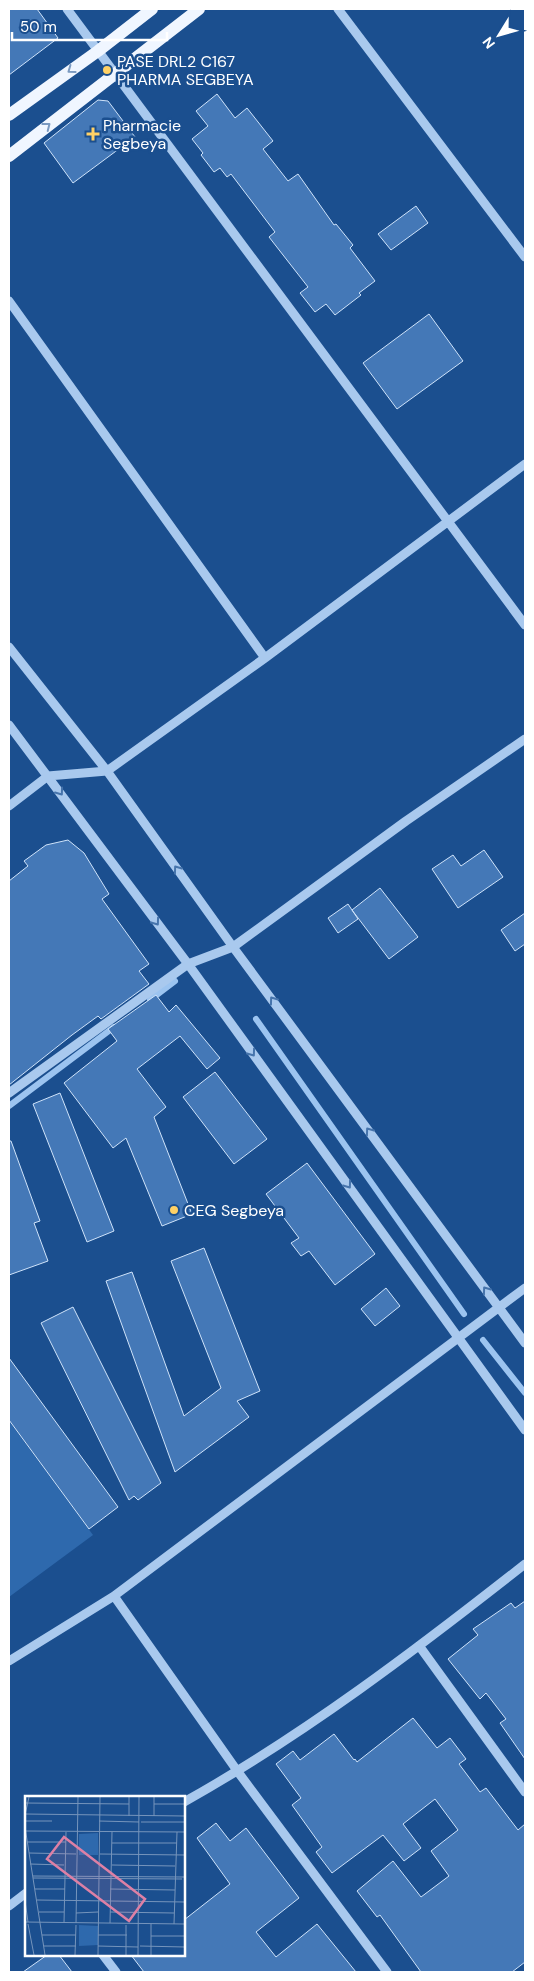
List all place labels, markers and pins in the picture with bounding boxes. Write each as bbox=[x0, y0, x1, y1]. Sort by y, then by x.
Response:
place label: PASE DRL2 C167 PHARMA SEGBEYA bbox=[117, 51, 254, 90]
marker: PASE DRL2 C167 PHARMA SEGBEYA bbox=[101, 64, 113, 76]
place label: Pharmacie Segbeya bbox=[103, 115, 181, 154]
marker: Pharmacie Segbeya bbox=[87, 128, 99, 140]
place label: CEG Segbeya bbox=[184, 1200, 284, 1221]
marker: CEG Segbeya bbox=[168, 1204, 180, 1216]

